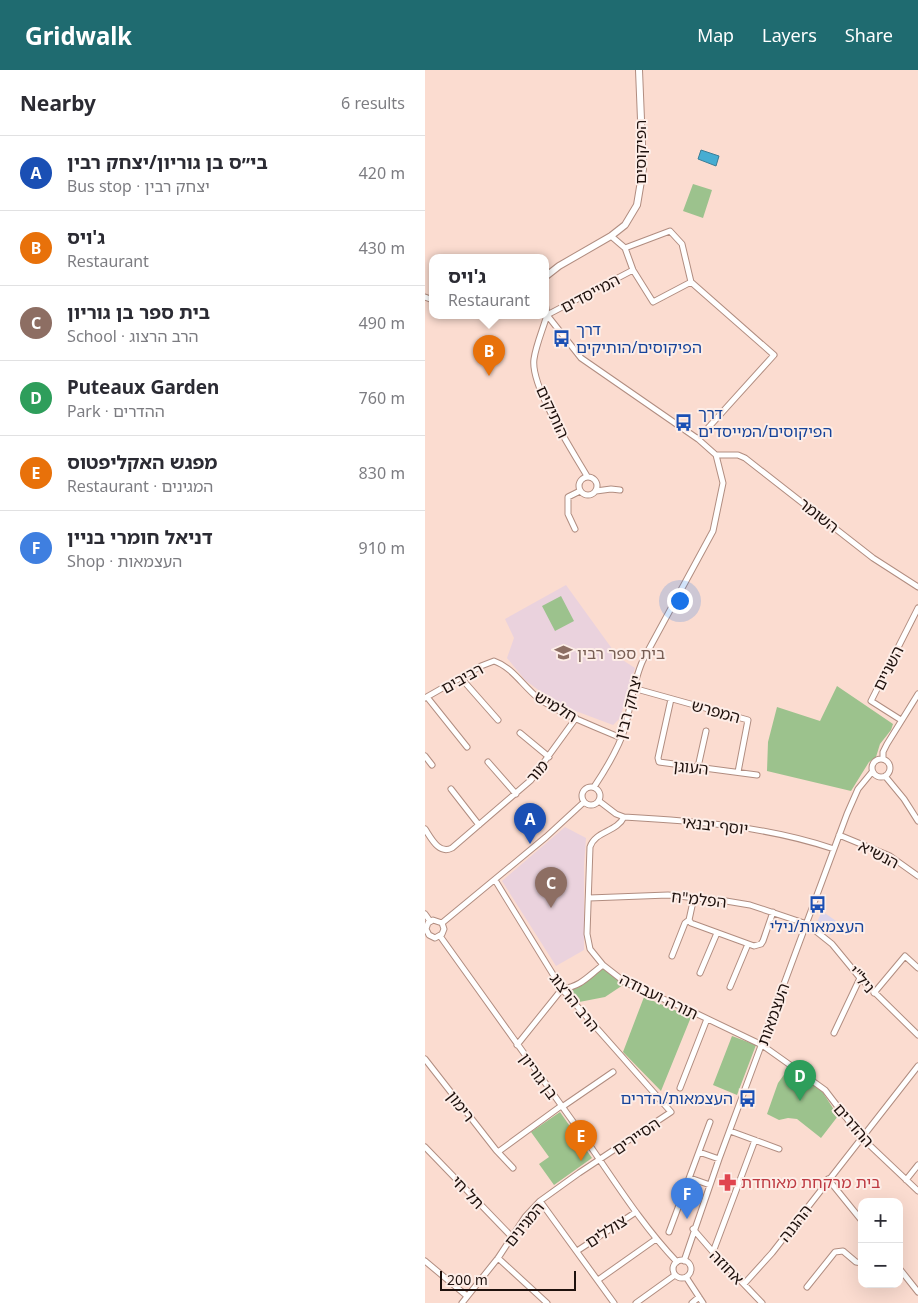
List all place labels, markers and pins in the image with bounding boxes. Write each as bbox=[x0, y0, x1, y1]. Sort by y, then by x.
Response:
place label: דרך הפיקוסים/הותיקים bbox=[576, 318, 702, 358]
bus stop icon: דרך הפיקוסים/הותיקים bbox=[552, 328, 572, 348]
pin: B bbox=[473, 335, 505, 376]
place label: דרך הפיקוסים/המייסדים bbox=[698, 402, 833, 442]
bus stop icon: דרך הפיקוסים/המייסדים bbox=[674, 412, 694, 432]
place label: בית ספר רבין bbox=[577, 642, 665, 664]
school or university icon: בית ספר רבין bbox=[553, 643, 573, 663]
pin: A bbox=[514, 803, 546, 844]
pin: C bbox=[535, 867, 567, 908]
bus stop icon: העצמאות/נילי bbox=[807, 895, 827, 915]
place label: העצמאות/נילי bbox=[770, 915, 864, 937]
pin: D bbox=[784, 1060, 816, 1101]
place label: העצמאות/הדרים bbox=[621, 1087, 733, 1109]
bus stop icon: העצמאות/הדרים bbox=[737, 1088, 757, 1108]
pin: E bbox=[565, 1120, 597, 1161]
place label: בית מרקחת מאוחדת bbox=[741, 1171, 880, 1193]
pharmacy icon: בית מרקחת מאוחדת bbox=[717, 1172, 737, 1192]
pin: F bbox=[671, 1178, 703, 1219]

